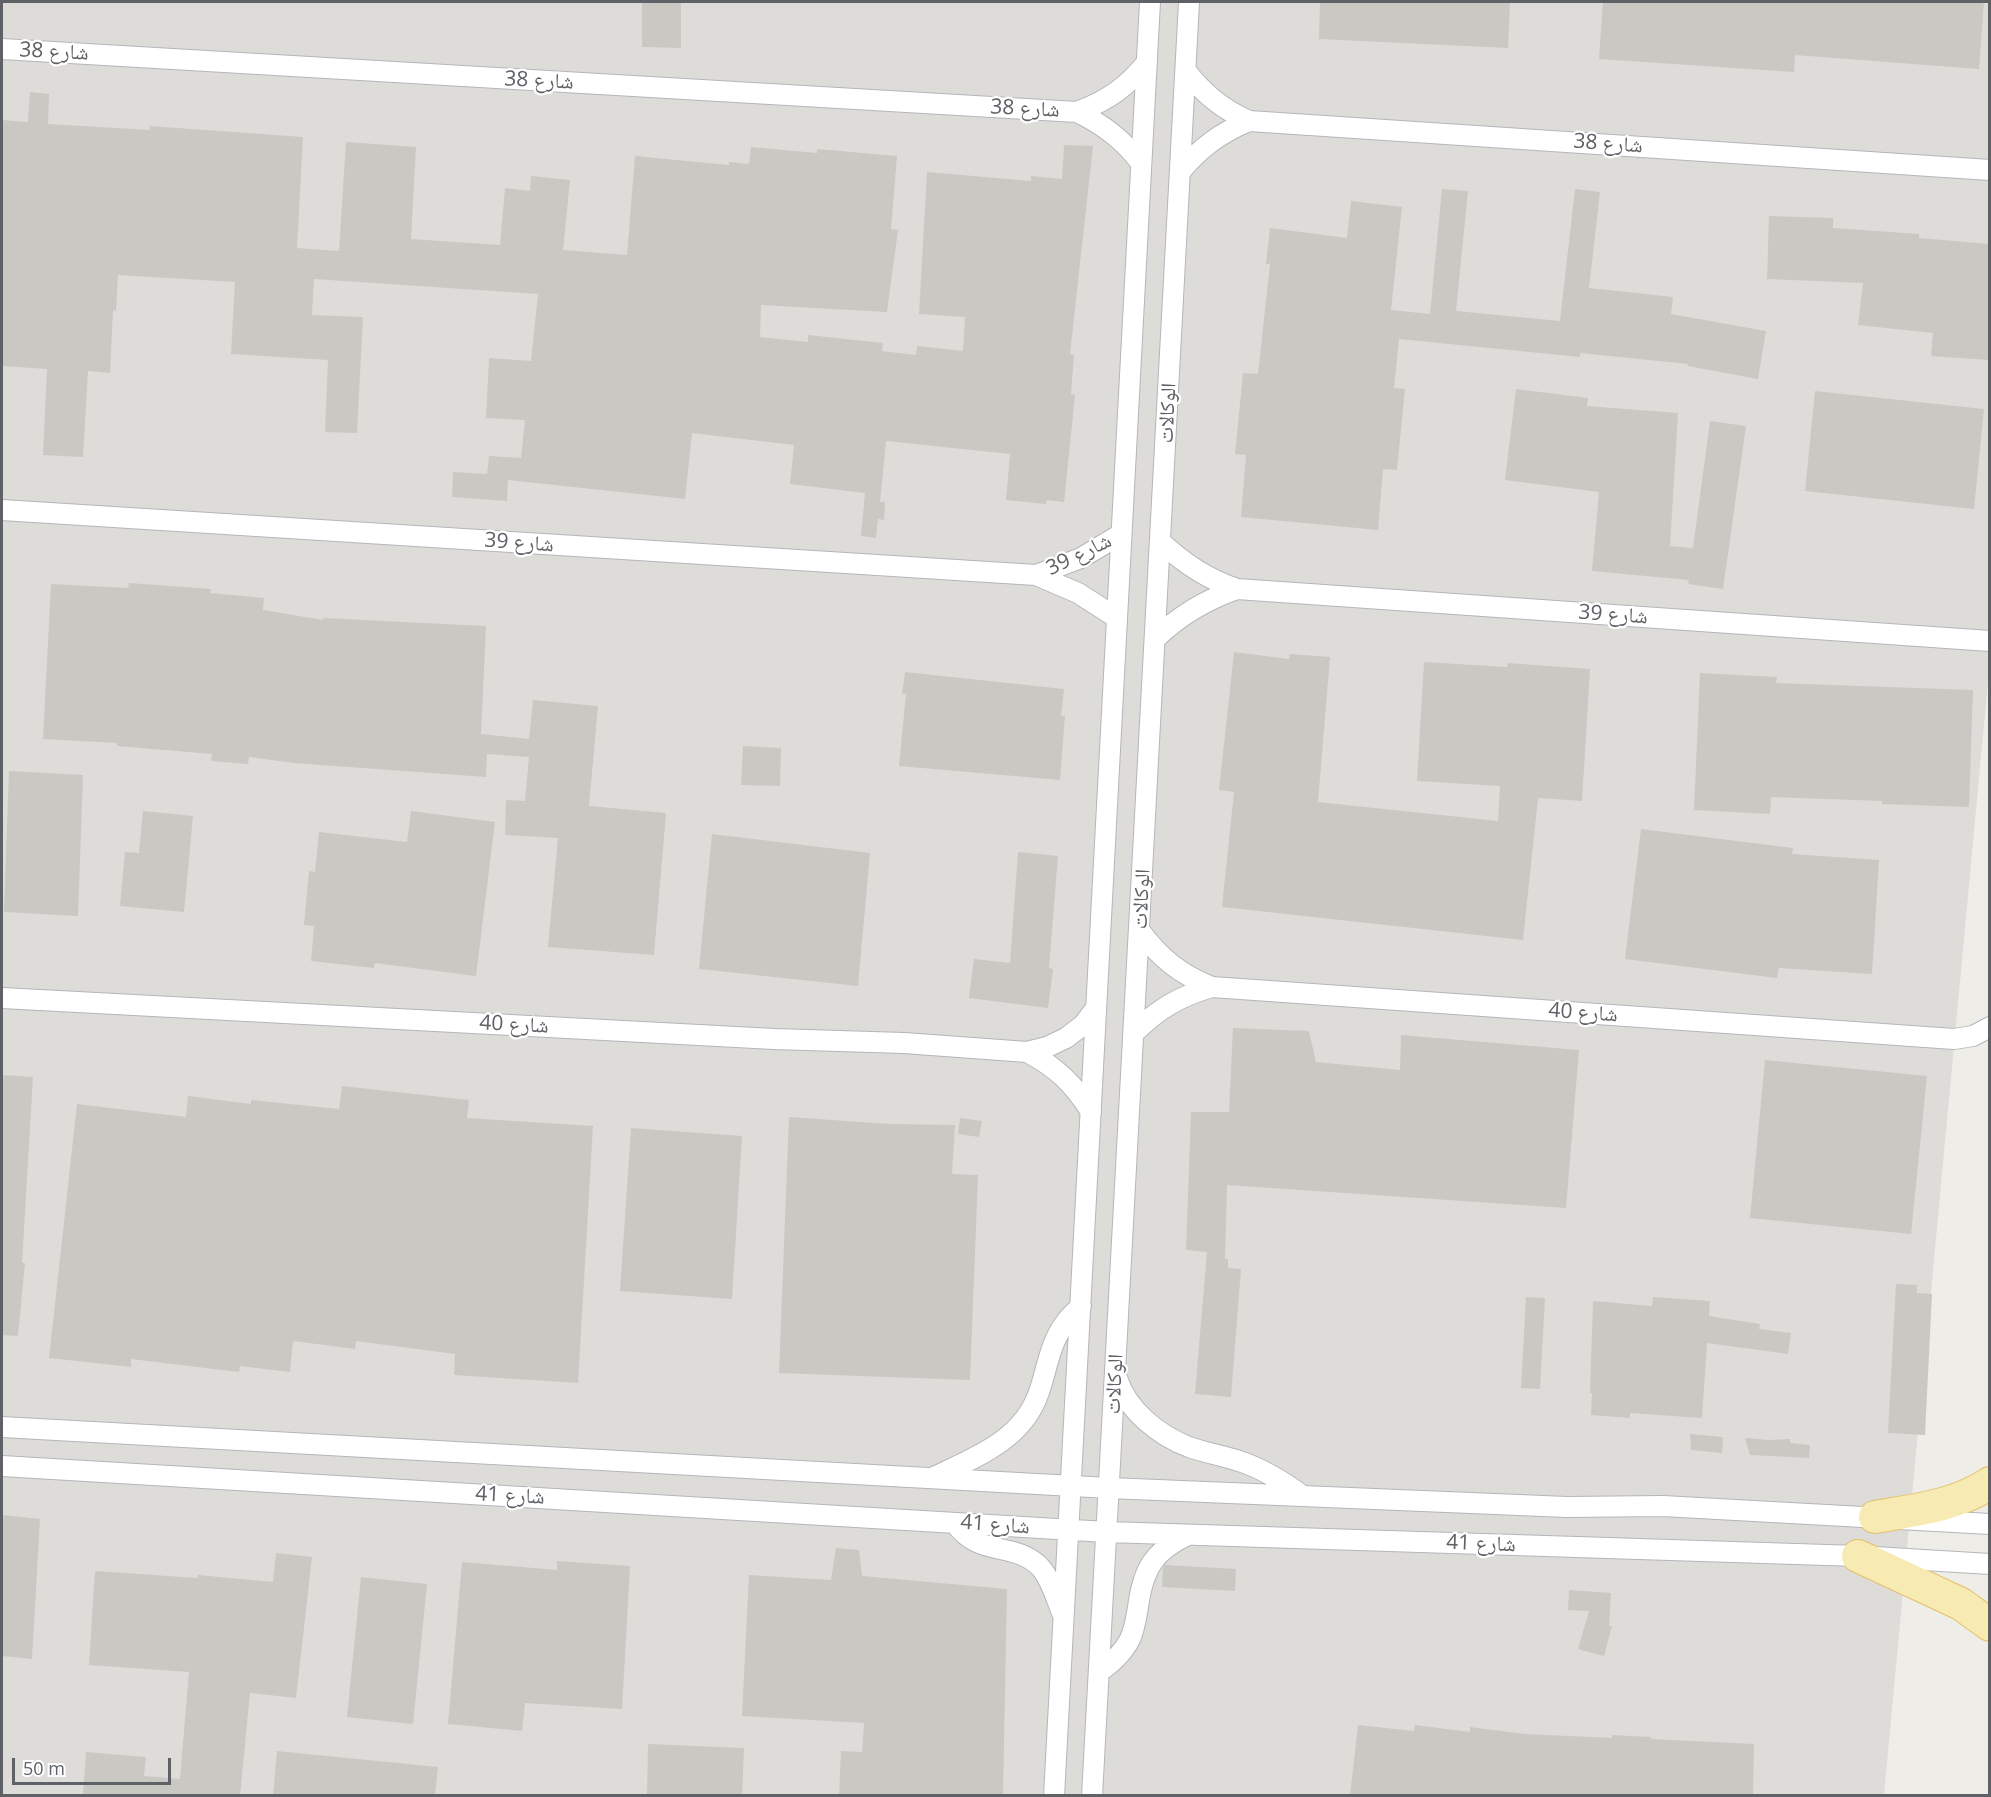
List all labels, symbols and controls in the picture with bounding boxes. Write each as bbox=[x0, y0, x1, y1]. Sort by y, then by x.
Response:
street label: شارع 38 bbox=[19, 38, 89, 66]
street label: شارع 38 bbox=[504, 67, 574, 95]
street label: شارع 38 bbox=[990, 95, 1060, 123]
street label: شارع 38 bbox=[1573, 129, 1643, 159]
street label: الوكالات bbox=[1154, 382, 1182, 444]
street label: شارع 39 bbox=[484, 528, 554, 558]
street label: شارع 39 bbox=[1042, 528, 1116, 582]
street label: شارع 39 bbox=[1578, 600, 1648, 630]
street label: الوكالات bbox=[1128, 868, 1156, 930]
street label: شارع 40 bbox=[1548, 998, 1618, 1028]
street label: شارع 40 bbox=[479, 1011, 549, 1039]
street label: الوكالات bbox=[1101, 1353, 1129, 1415]
street label: شارع 41 bbox=[475, 1482, 545, 1510]
street label: شارع 41 bbox=[960, 1510, 1030, 1540]
street label: شارع 41 bbox=[1446, 1530, 1516, 1558]
scale bar bbox=[15, 1746, 174, 1784]
text: 50 m bbox=[23, 1756, 65, 1780]

